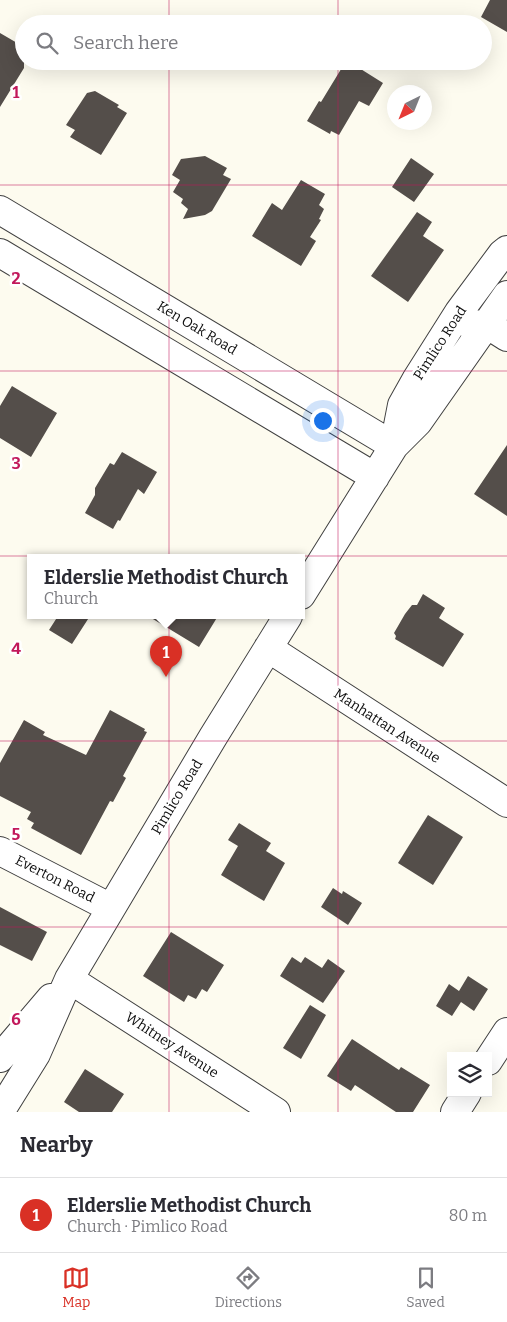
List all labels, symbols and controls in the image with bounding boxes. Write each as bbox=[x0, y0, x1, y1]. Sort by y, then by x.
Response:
search box bbox=[15, 15, 492, 70]
icon: search bbox=[33, 29, 61, 57]
text: Search here bbox=[73, 31, 178, 54]
text: 1 bbox=[13, 83, 20, 102]
north arrow bbox=[387, 85, 432, 130]
text: 2 bbox=[11, 269, 21, 288]
street label: Ken Oak Road bbox=[154, 298, 240, 358]
street label: Pimlico Road bbox=[410, 303, 470, 383]
your location bbox=[310, 408, 336, 434]
text: 3 bbox=[11, 454, 21, 473]
popup bbox=[27, 554, 305, 619]
text: Elderslie Methodist Church bbox=[44, 566, 288, 589]
text: Church bbox=[44, 589, 98, 608]
pin: 1 bbox=[150, 636, 182, 677]
text: 4 bbox=[11, 639, 21, 658]
street label: Manhattan Avenue bbox=[331, 685, 443, 767]
street label: Pimlico Road bbox=[148, 756, 206, 838]
text: 5 bbox=[12, 825, 21, 844]
street label: Everton Road bbox=[13, 852, 97, 906]
street label: Whitney Avenue bbox=[122, 1009, 222, 1081]
text: 6 bbox=[11, 1010, 21, 1029]
map controls bbox=[447, 1052, 492, 1097]
button: layers bbox=[447, 1052, 492, 1097]
text: Nearby bbox=[20, 1132, 93, 1158]
text: Elderslie Methodist Church bbox=[67, 1194, 311, 1217]
text: 1 bbox=[33, 1206, 39, 1225]
text: 80 m bbox=[449, 1206, 487, 1225]
text: Church · Pimlico Road bbox=[67, 1217, 228, 1236]
tab: Map bbox=[62, 1264, 90, 1311]
tab: Directions bbox=[215, 1264, 282, 1311]
tab: Saved bbox=[406, 1264, 445, 1311]

